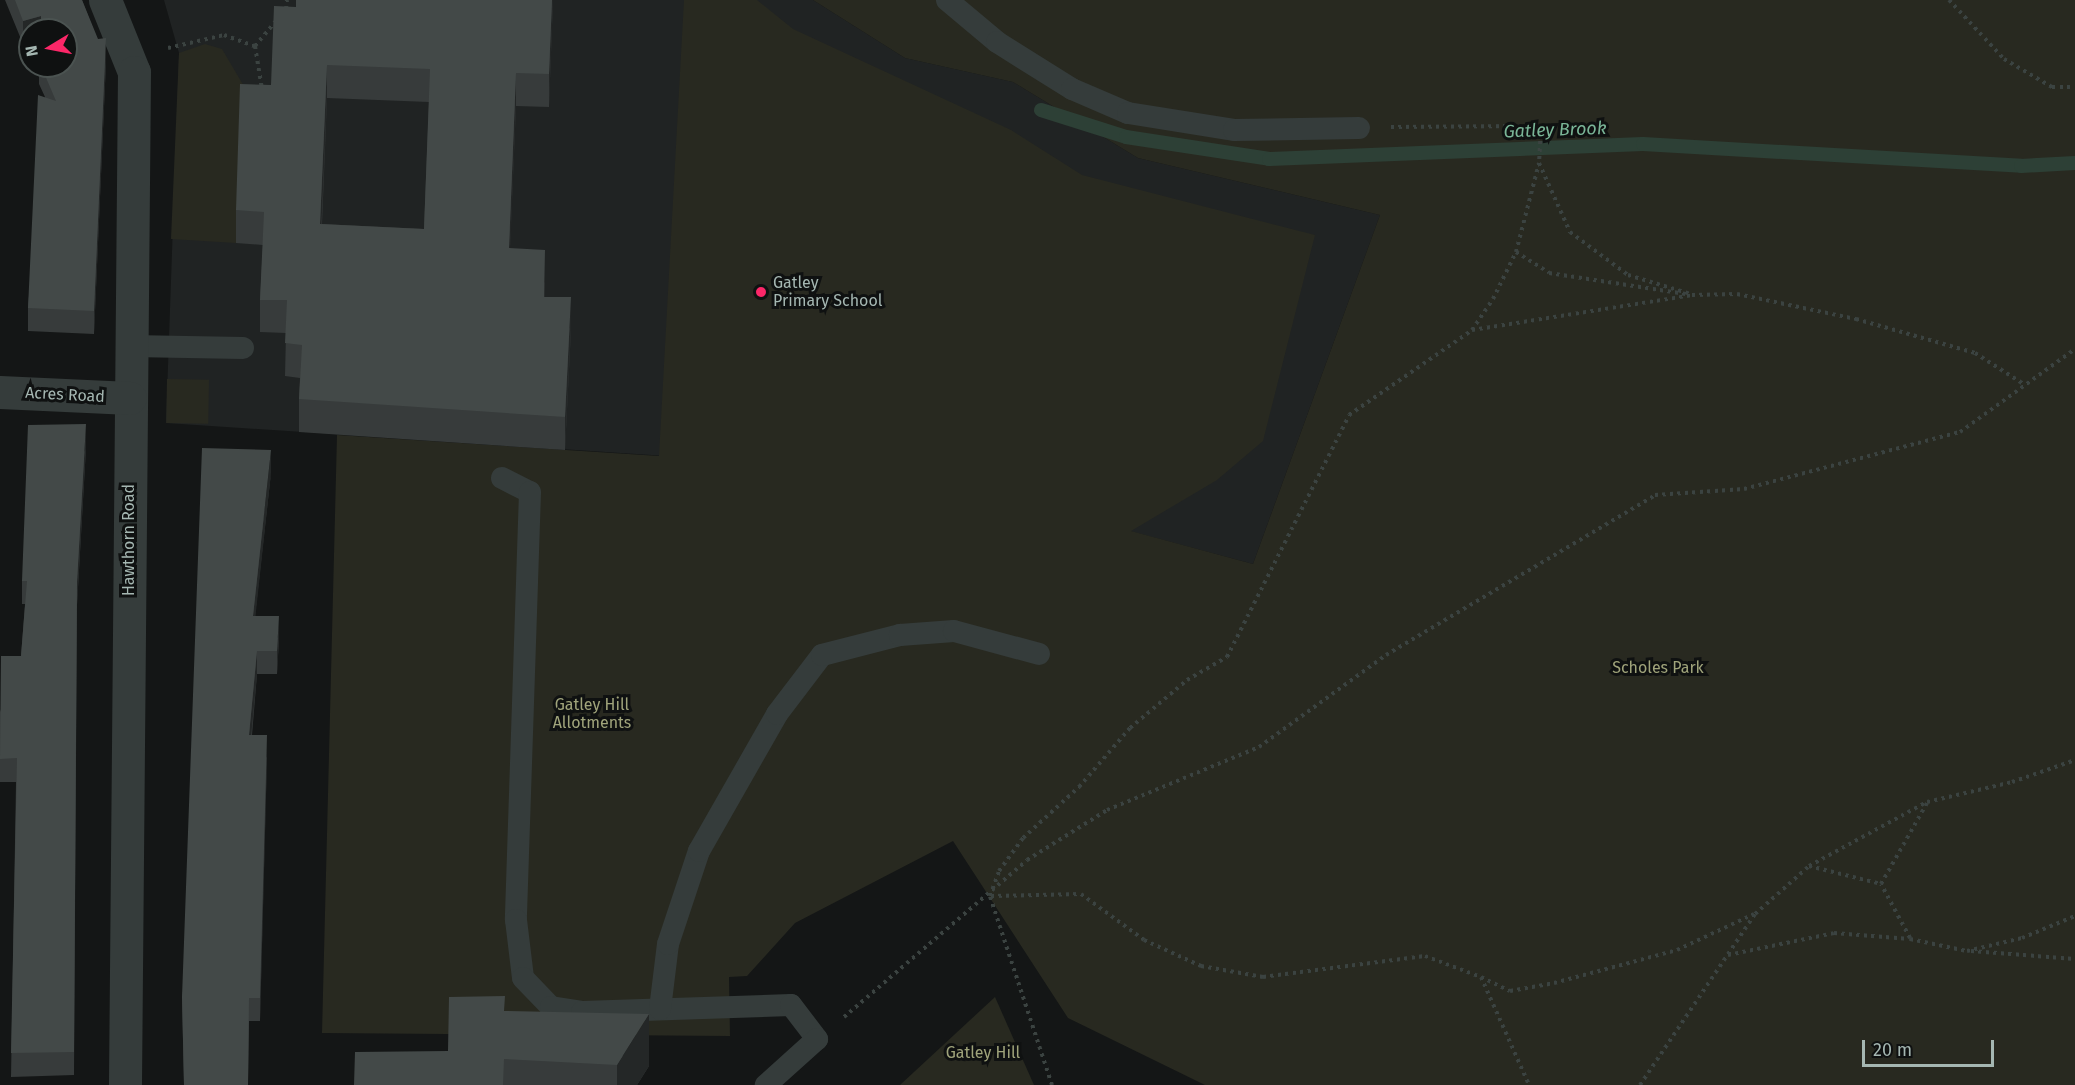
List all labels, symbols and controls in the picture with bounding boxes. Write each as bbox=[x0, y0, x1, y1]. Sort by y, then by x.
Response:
north arrow bbox=[18, 18, 78, 78]
text: N bbox=[21, 44, 42, 58]
water label: Gatley Brook bbox=[1503, 117, 1607, 143]
place label: Gatley Primary School bbox=[773, 273, 882, 311]
marker: Gatley Primary School bbox=[754, 285, 768, 299]
street label: Acres Road bbox=[25, 383, 105, 407]
street label: Hawthorn Road bbox=[119, 484, 139, 596]
park label: Scholes Park bbox=[1612, 658, 1704, 678]
park label: Gatley Hill Allotments bbox=[553, 695, 631, 733]
scale bar bbox=[1865, 1028, 1997, 1066]
text: 20 m bbox=[1873, 1039, 1912, 1061]
park label: Gatley Hill bbox=[946, 1043, 1020, 1063]

